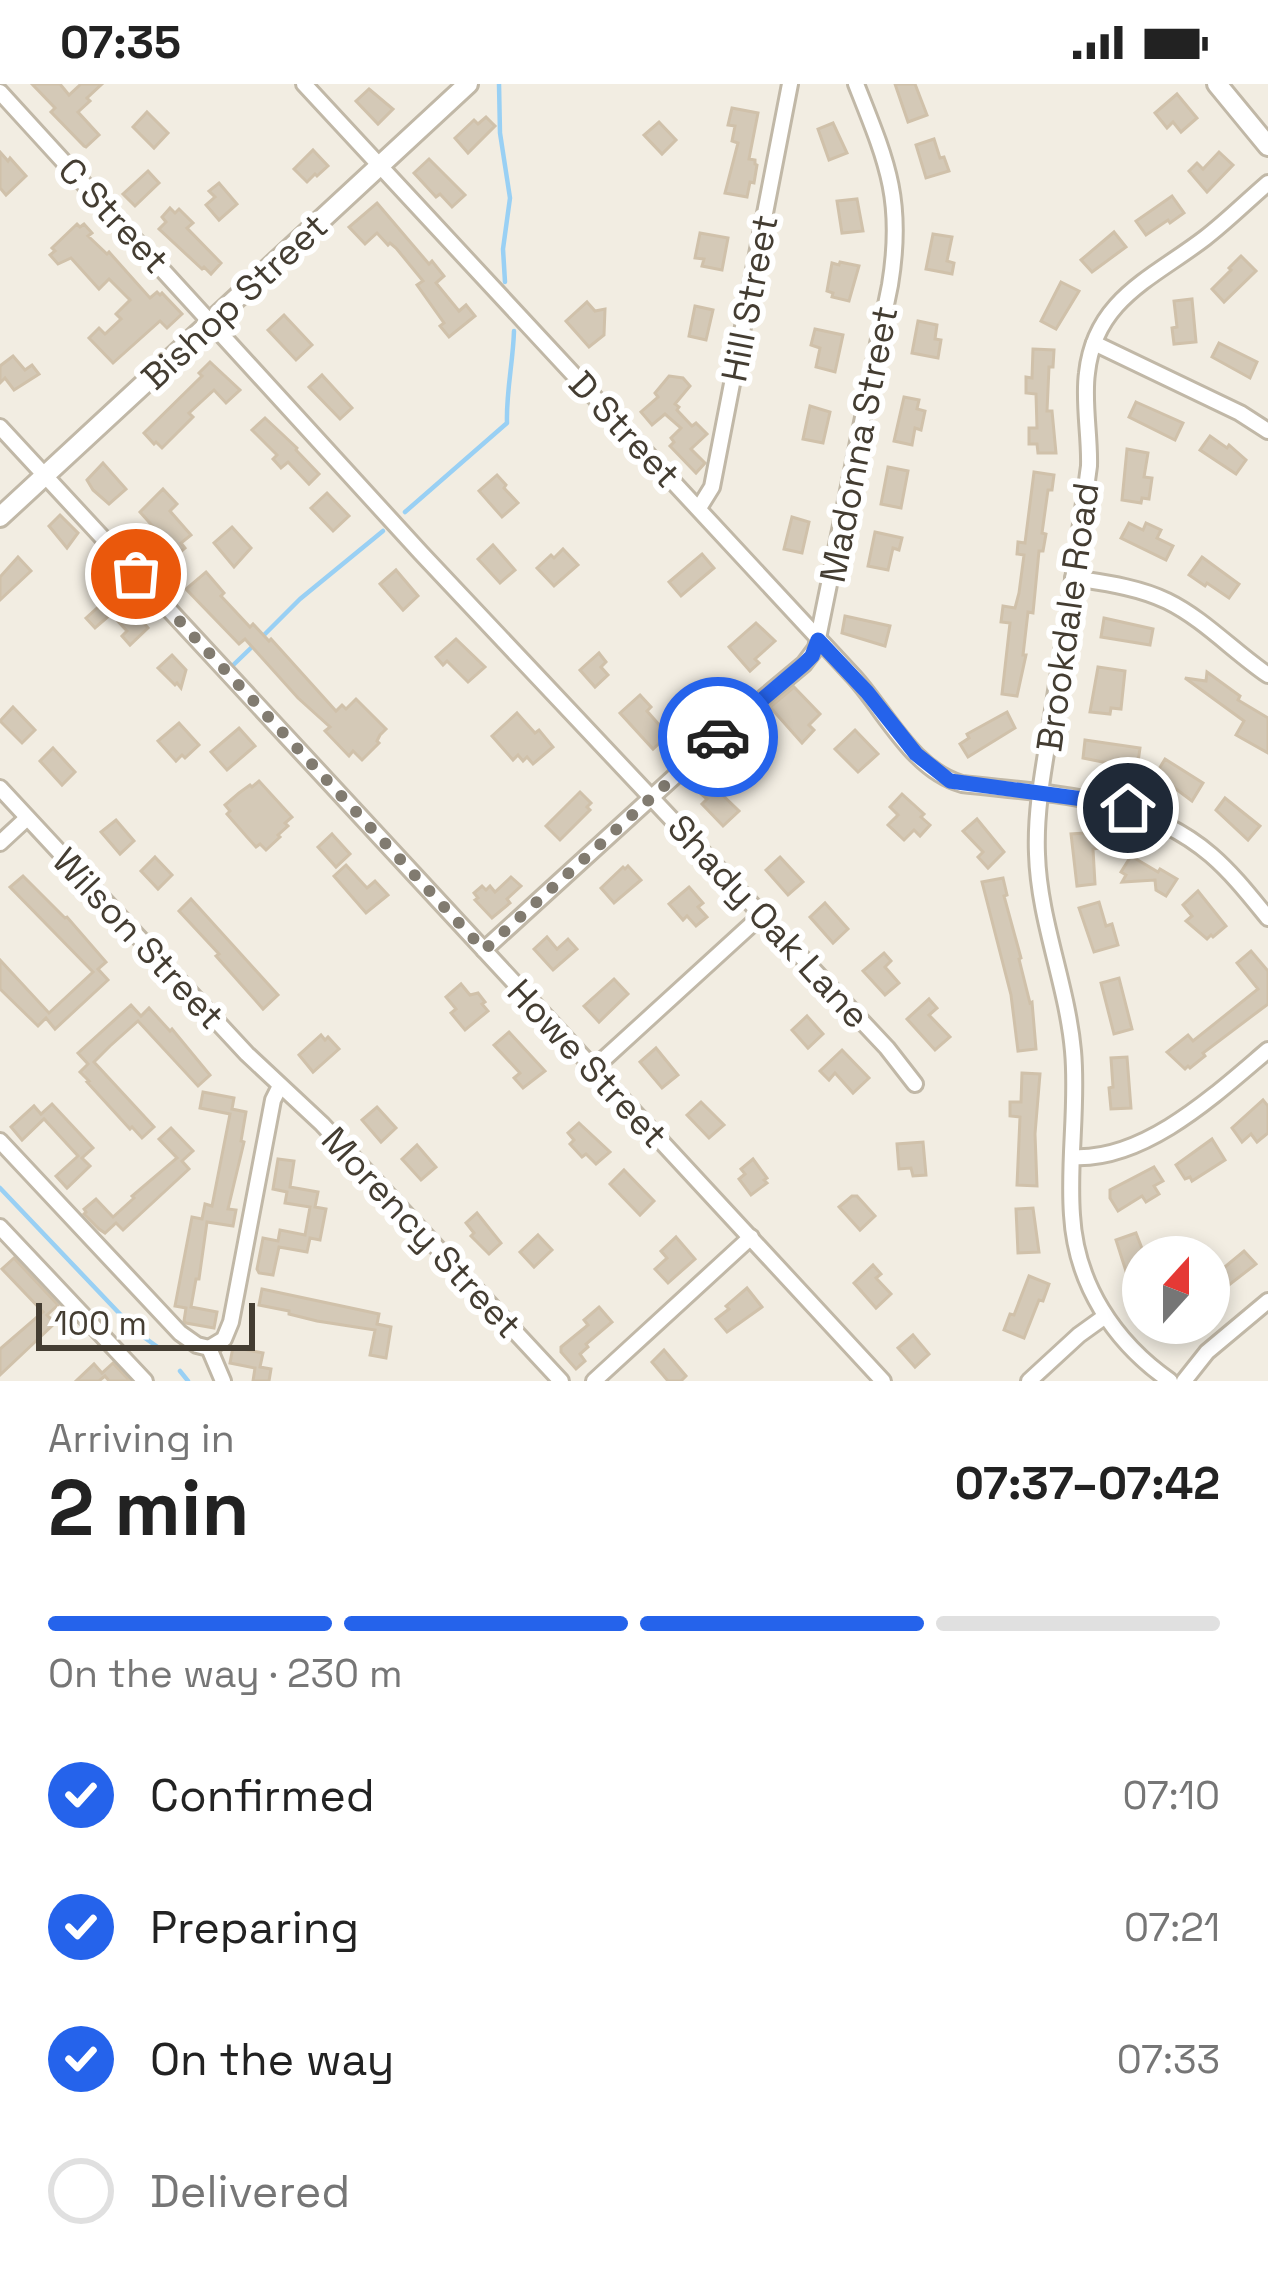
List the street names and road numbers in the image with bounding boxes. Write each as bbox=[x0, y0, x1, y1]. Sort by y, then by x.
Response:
street label: C Street bbox=[48, 148, 179, 283]
street label: Bishop Street bbox=[132, 204, 338, 400]
street label: Hill Street bbox=[711, 211, 789, 386]
street label: Madonna Street bbox=[810, 302, 908, 586]
street label: D Street bbox=[559, 362, 690, 498]
street label: Brookdale Road bbox=[1026, 480, 1110, 755]
street label: Shady Oak Lane bbox=[657, 805, 879, 1038]
street label: Wilson Street bbox=[42, 838, 234, 1039]
street label: Howe Street bbox=[497, 970, 677, 1158]
street label: Morency Street bbox=[312, 1117, 531, 1348]

